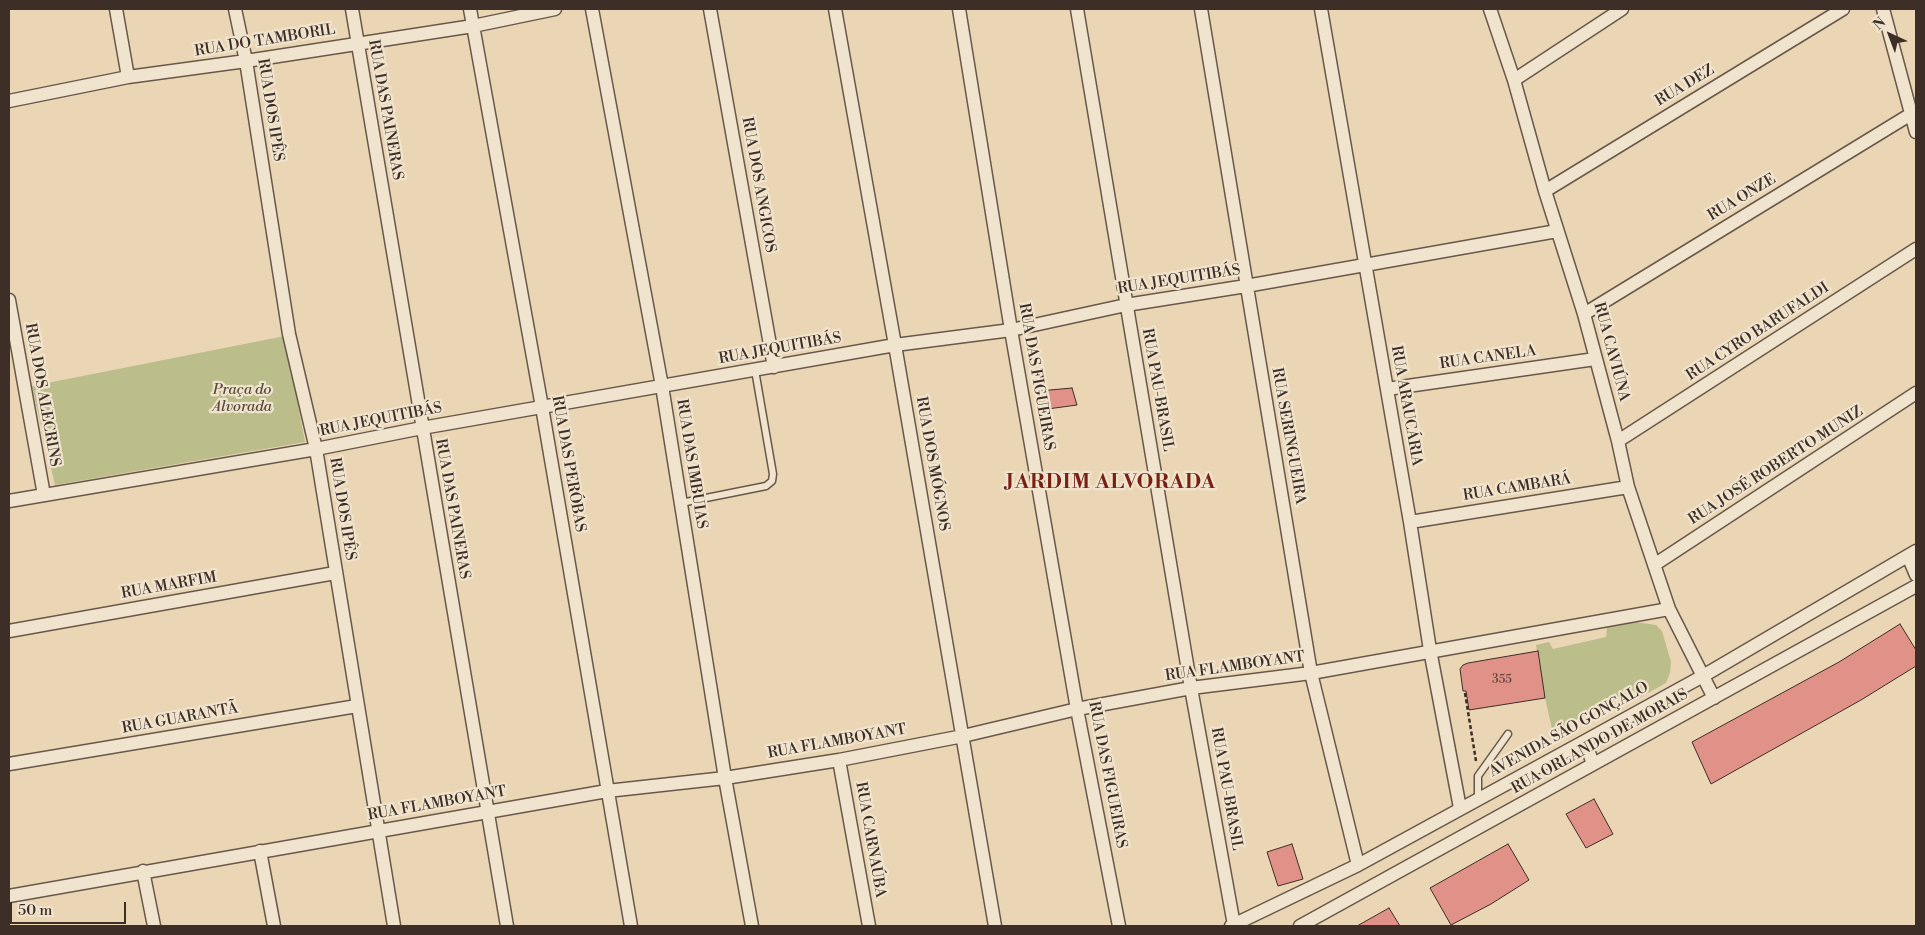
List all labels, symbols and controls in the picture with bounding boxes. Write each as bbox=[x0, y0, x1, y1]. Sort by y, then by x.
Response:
north arrow bbox=[1865, 10, 1915, 60]
text: N bbox=[1870, 14, 1890, 34]
street label: RUA DO TAMBORIL bbox=[193, 21, 337, 61]
street label: RUA DAS PAINERAS bbox=[364, 38, 406, 182]
street label: RUA DOS IPÊS bbox=[253, 57, 287, 163]
street label: RUA DEZ bbox=[1652, 61, 1718, 111]
street label: RUA DOS ANGICOS bbox=[737, 116, 779, 254]
street label: RUA ONZE bbox=[1705, 171, 1779, 225]
street label: RUA JEQUITIBÁS bbox=[1116, 261, 1242, 299]
street label: RUA CYRO BARUFALDI bbox=[1683, 279, 1833, 385]
street label: RUA CAVIÚNA bbox=[1589, 300, 1633, 404]
street label: RUA DAS FIGUEIRAS bbox=[1014, 302, 1058, 452]
street label: RUA DOS ALECRINS bbox=[21, 322, 63, 468]
street label: RUA PAU-BRASIL bbox=[1137, 327, 1177, 453]
street label: RUA JEQUITIBÁS bbox=[717, 329, 843, 369]
street label: RUA CANELA bbox=[1439, 342, 1537, 374]
street label: RUA ARAUCÁRIA bbox=[1387, 344, 1425, 468]
street label: RUA SERINGUEIRA bbox=[1267, 366, 1309, 506]
park label: Praça do Alvorada bbox=[212, 381, 272, 416]
street label: RUA DAS PERÓBAS bbox=[547, 394, 589, 534]
street label: RUA DOS MÓGNOS bbox=[911, 395, 953, 533]
street label: RUA DAS IMBUIAS bbox=[672, 398, 710, 530]
street label: RUA JEQUITIBÁS bbox=[318, 399, 444, 441]
street label: RUA JOSÉ ROBERTO MUNIZ bbox=[1685, 403, 1867, 529]
street label: RUA DAS PAINERAS bbox=[431, 437, 473, 581]
street label: RUA DOS IPÊS bbox=[325, 456, 359, 562]
district label: JARDIM ALVORADA bbox=[1004, 471, 1218, 495]
street label: RUA CAMBARÁ bbox=[1462, 471, 1572, 505]
street label: RUA MARFIM bbox=[120, 569, 218, 603]
street label: RUA FLAMBOYANT bbox=[1164, 648, 1306, 686]
house number: 355 bbox=[1492, 673, 1512, 687]
street label: AVENIDA SÃO GONÇALO bbox=[1486, 679, 1652, 781]
street label: RUA ORLANDO DE MORAIS bbox=[1509, 686, 1691, 798]
street label: RUA GUARANTÃ bbox=[120, 700, 240, 738]
street label: RUA DAS FIGUEIRAS bbox=[1084, 700, 1130, 850]
street label: RUA FLAMBOYANT bbox=[766, 721, 908, 763]
street label: RUA PAU-BRASIL bbox=[1206, 726, 1246, 852]
street label: RUA CARNAÚBA bbox=[851, 781, 889, 899]
street label: RUA FLAMBOYANT bbox=[366, 783, 508, 825]
scale bar bbox=[12, 892, 129, 924]
text: 50 m bbox=[18, 901, 52, 920]

